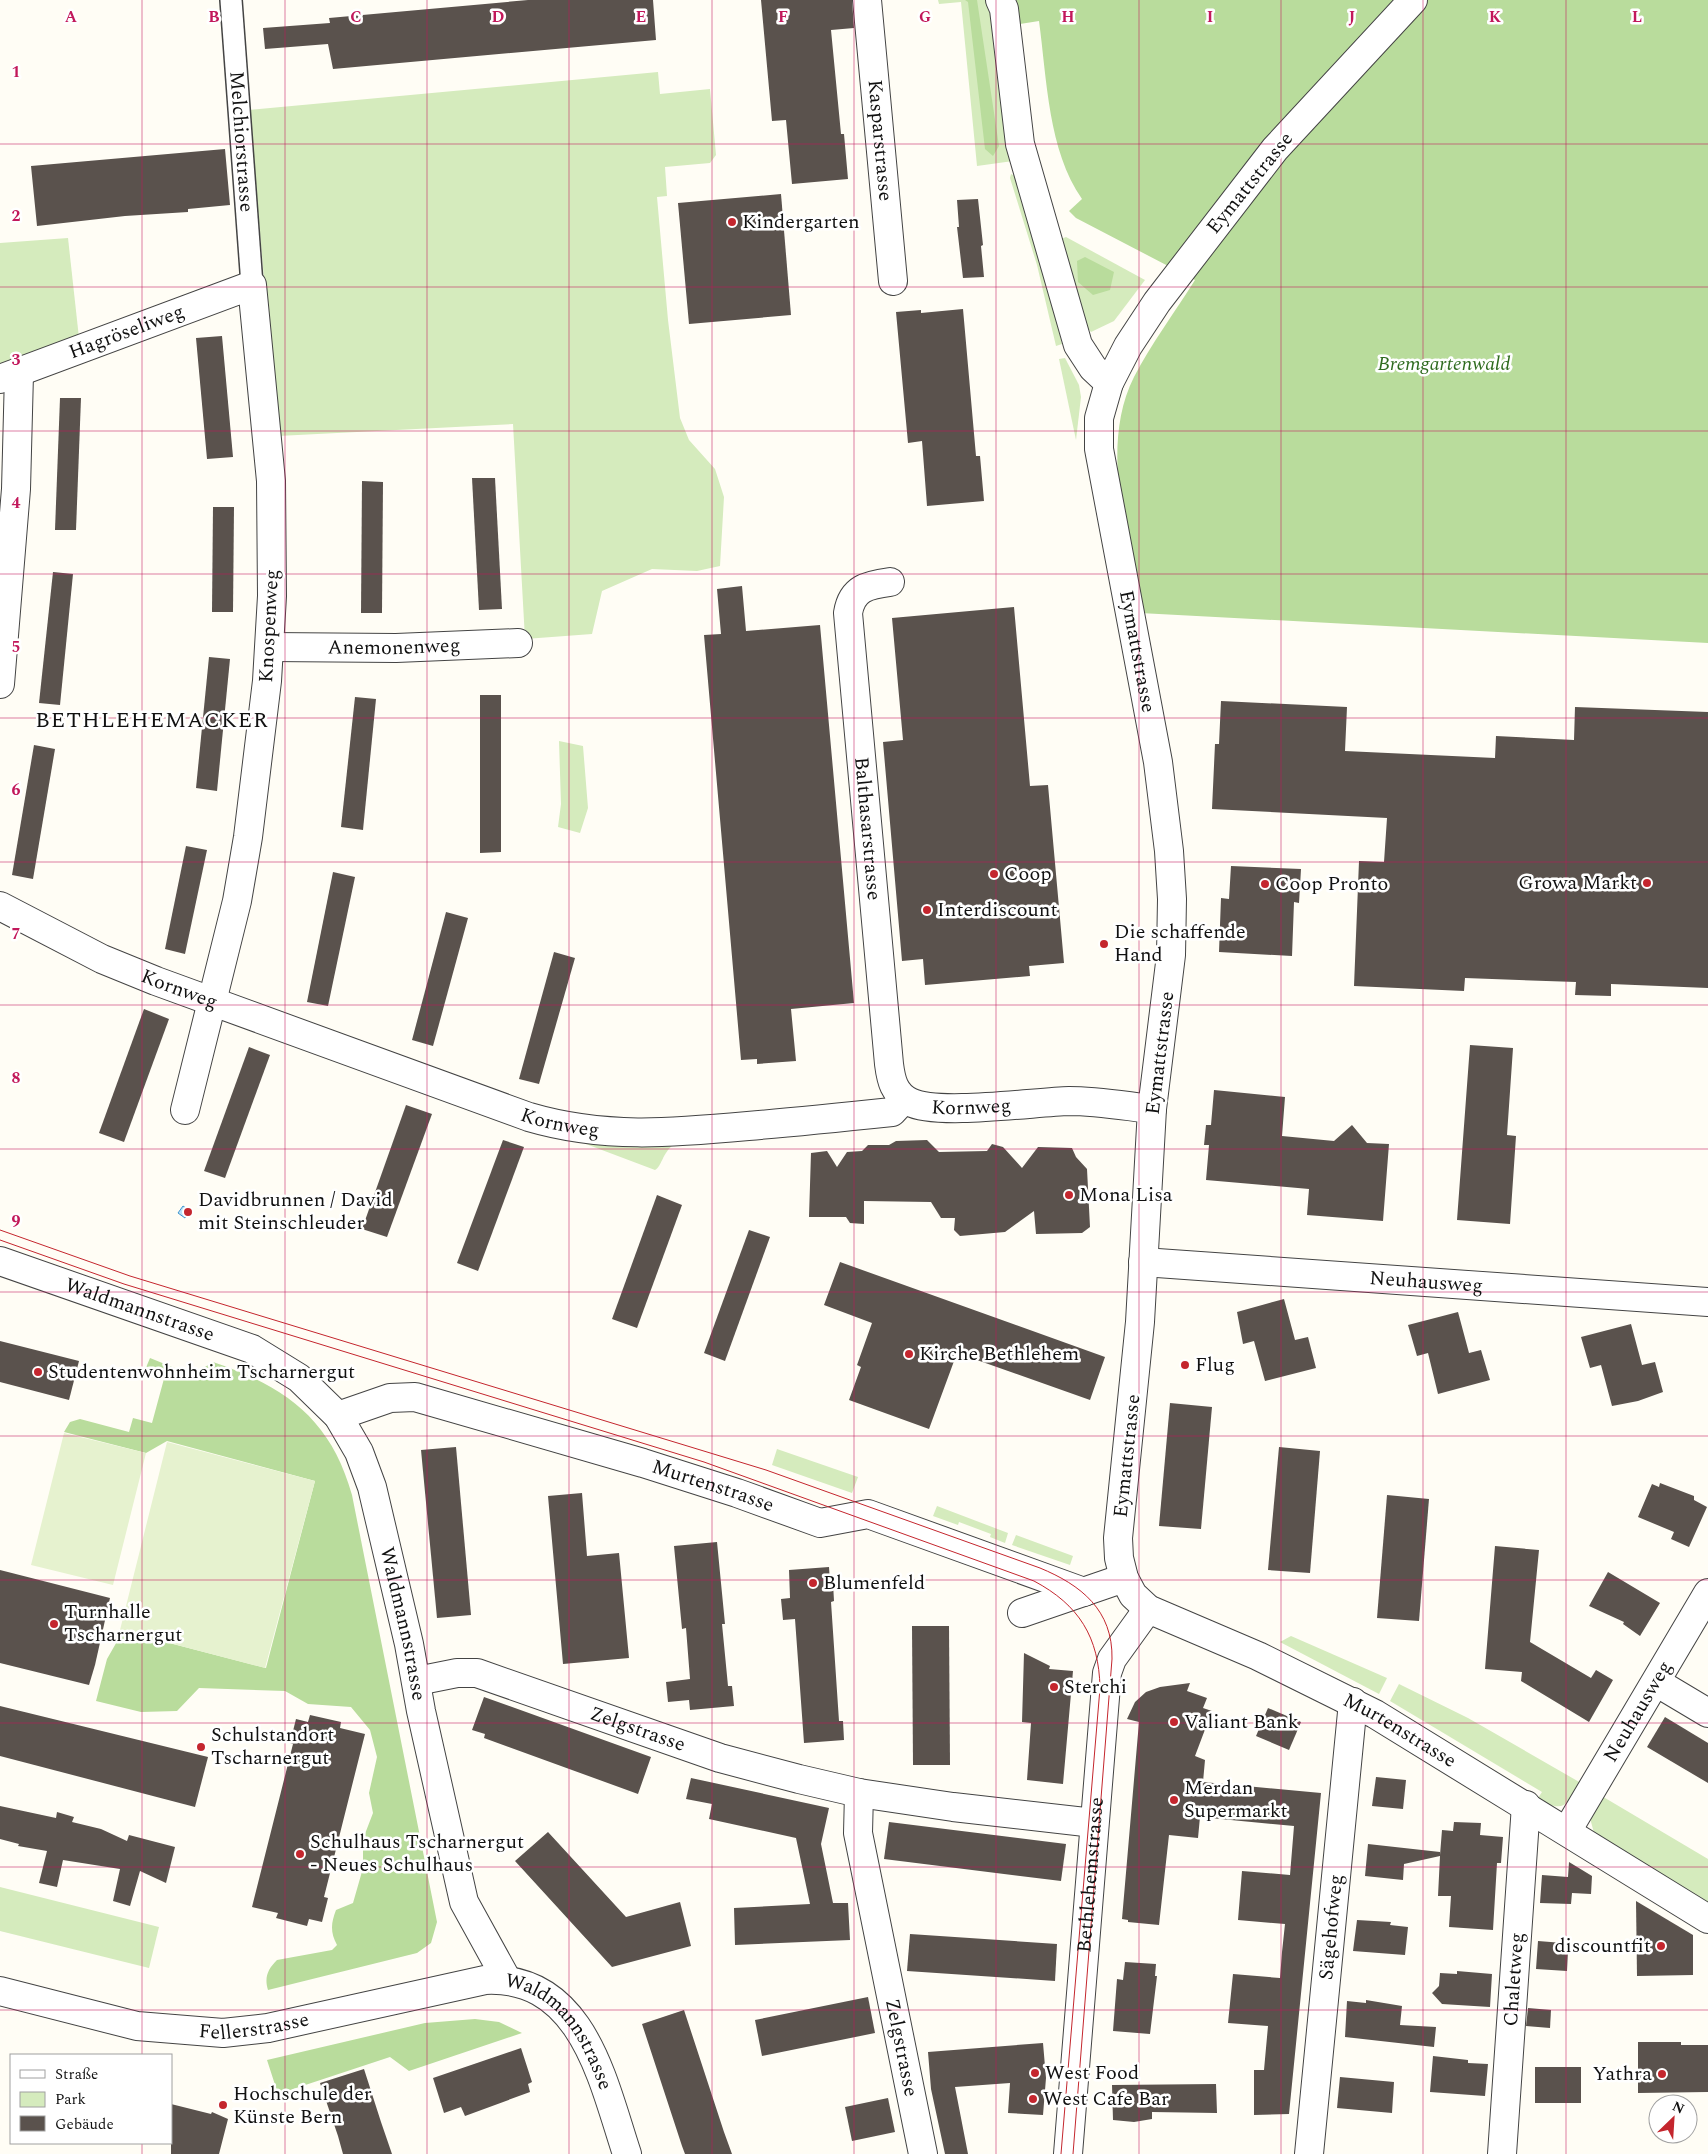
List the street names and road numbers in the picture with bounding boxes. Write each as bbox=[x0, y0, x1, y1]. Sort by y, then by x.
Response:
street label: Melchiorstrasse bbox=[221, 70, 262, 213]
street label: Kasparstrasse bbox=[859, 78, 901, 203]
street label: Eymattstrasse bbox=[1199, 125, 1301, 241]
street label: Hagröseliweg bbox=[64, 297, 189, 367]
street label: Knospenweg bbox=[251, 568, 287, 684]
street label: Eymattstrasse bbox=[1111, 588, 1163, 715]
street label: Anemonenweg bbox=[327, 630, 461, 663]
street label: Balthasarstrasse bbox=[846, 756, 889, 902]
street label: Kornweg bbox=[136, 961, 222, 1017]
street label: Eymattstrasse bbox=[1138, 990, 1182, 1116]
street label: Kornweg bbox=[930, 1090, 1012, 1123]
street label: Kornweg bbox=[516, 1100, 601, 1145]
street label: Neuhausweg bbox=[1368, 1263, 1484, 1301]
street label: Waldmannstrasse bbox=[61, 1270, 219, 1350]
street label: Eymattstrasse bbox=[1106, 1393, 1148, 1519]
street label: Murtenstrasse bbox=[648, 1452, 778, 1520]
street label: Waldmannstrasse bbox=[372, 1544, 434, 1703]
street label: Neuhausweg bbox=[1596, 1655, 1680, 1768]
street label: Murtenstrasse bbox=[1338, 1685, 1462, 1776]
street label: Zelgstrasse bbox=[586, 1699, 689, 1760]
street label: Bethlehemstrasse bbox=[1069, 1796, 1112, 1954]
street label: Sägehofweg bbox=[1311, 1873, 1351, 1981]
street label: Chaletweg bbox=[1496, 1931, 1532, 2027]
street label: Waldmannstrasse bbox=[502, 1966, 620, 2094]
street label: Zelgstrasse bbox=[877, 1996, 926, 2099]
street label: Fellerstrasse bbox=[198, 2004, 312, 2048]

